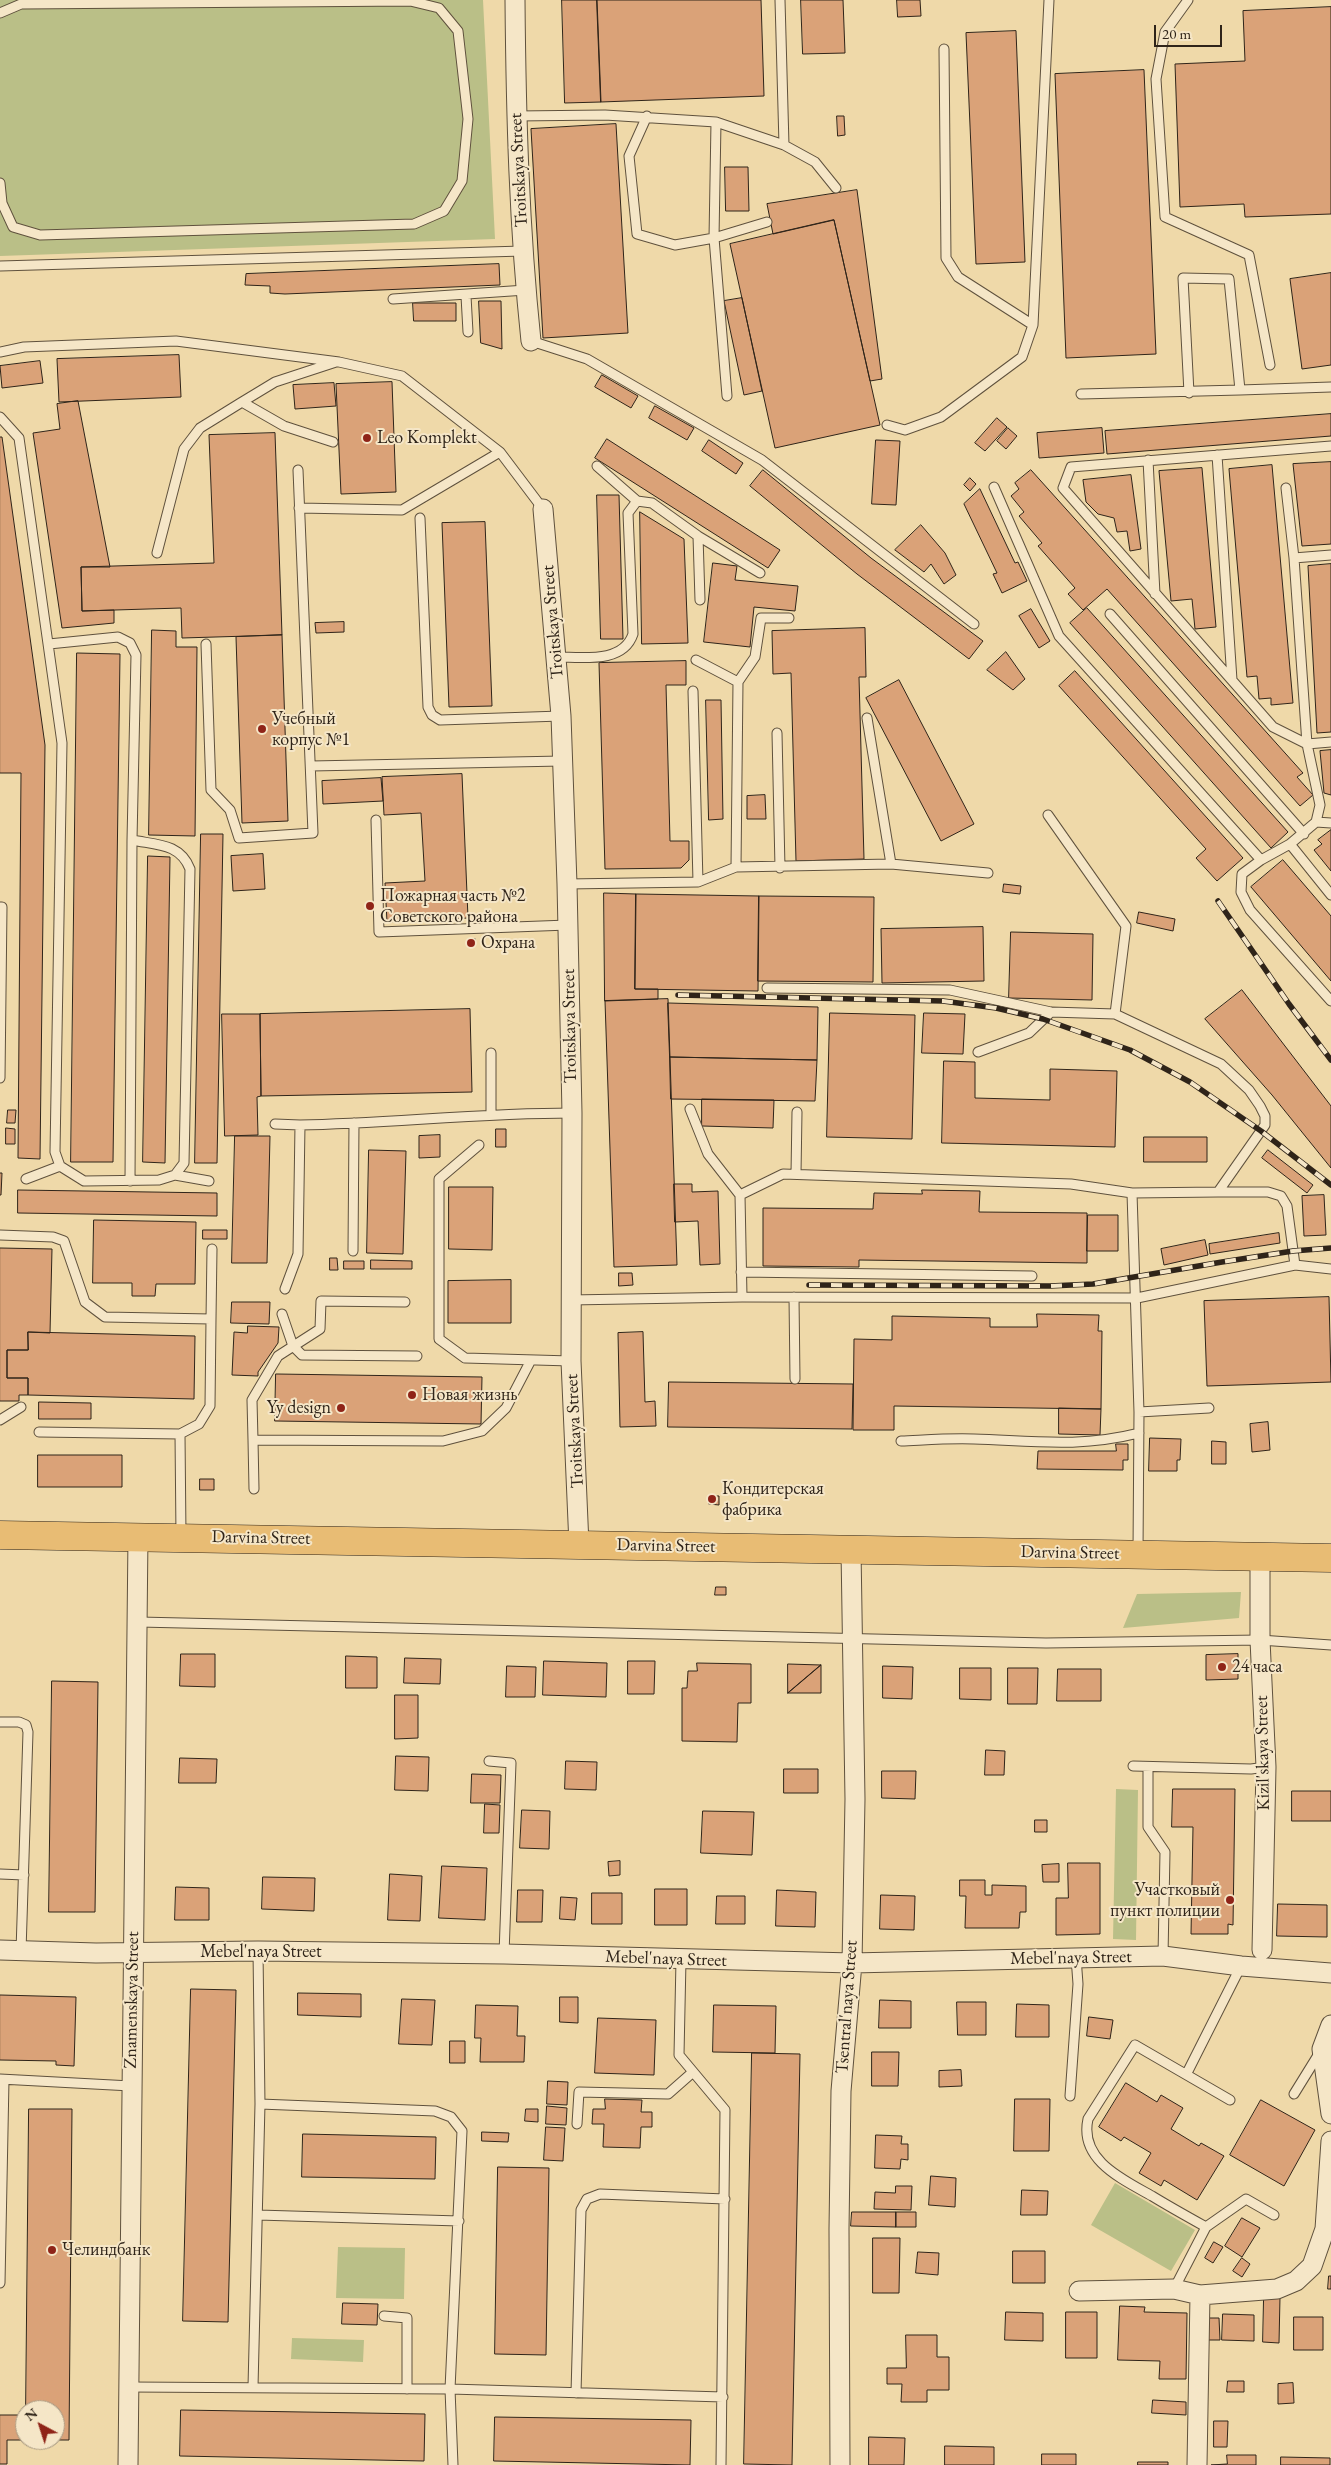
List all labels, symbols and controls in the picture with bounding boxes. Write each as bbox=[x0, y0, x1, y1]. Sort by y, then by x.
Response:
scale bar bbox=[1156, 15, 1224, 47]
text: 20 m bbox=[1162, 24, 1191, 43]
street label: Troitskaya Street bbox=[505, 112, 533, 228]
place label: Leo Komplekt bbox=[377, 427, 477, 449]
marker: Leo Komplekt bbox=[361, 432, 373, 444]
street label: Troitskaya Street bbox=[537, 564, 569, 680]
place label: Учебный корпус №1 bbox=[272, 708, 350, 751]
marker: Учебный корпус №1 bbox=[256, 723, 268, 735]
place label: Пожарная часть №2 Советского района bbox=[380, 885, 526, 928]
marker: Пожарная часть №2 Советского района bbox=[364, 900, 376, 912]
place label: Охрана bbox=[481, 932, 535, 954]
marker: Охрана bbox=[465, 937, 477, 949]
street label: Troitskaya Street bbox=[558, 969, 582, 1083]
street label: Troitskaya Street bbox=[561, 1373, 589, 1489]
place label: Новая жизнь bbox=[422, 1384, 518, 1406]
marker: Новая жизнь bbox=[406, 1389, 418, 1401]
place label: Yy design bbox=[267, 1397, 331, 1419]
marker: Yy design bbox=[335, 1402, 347, 1414]
place label: Кондитерская фабрика bbox=[722, 1478, 824, 1520]
marker: Кондитерская фабрика bbox=[706, 1493, 718, 1505]
street label: Darvina Street bbox=[211, 1526, 311, 1550]
street label: Darvina Street bbox=[616, 1534, 716, 1558]
street label: Darvina Street bbox=[1020, 1541, 1120, 1565]
place label: 24 часа bbox=[1232, 1656, 1282, 1678]
marker: 24 часа bbox=[1216, 1661, 1228, 1673]
street label: Kizil'skaya Street bbox=[1251, 1695, 1275, 1811]
place label: Участковый пункт полиции bbox=[1110, 1879, 1220, 1922]
marker: Участковый пункт полиции bbox=[1224, 1894, 1236, 1906]
street label: Znamenskaya Street bbox=[120, 1931, 144, 2069]
street label: Tsentral'naya Street bbox=[832, 1940, 862, 2074]
street label: Mebel'naya Street bbox=[200, 1941, 322, 1963]
street label: Mebel'naya Street bbox=[605, 1946, 727, 1972]
street label: Mebel'naya Street bbox=[1010, 1946, 1132, 1970]
place label: Челиндбанк bbox=[62, 2239, 150, 2261]
marker: Челиндбанк bbox=[46, 2244, 58, 2256]
north arrow bbox=[15, 2400, 65, 2450]
text: N bbox=[21, 2404, 41, 2425]

